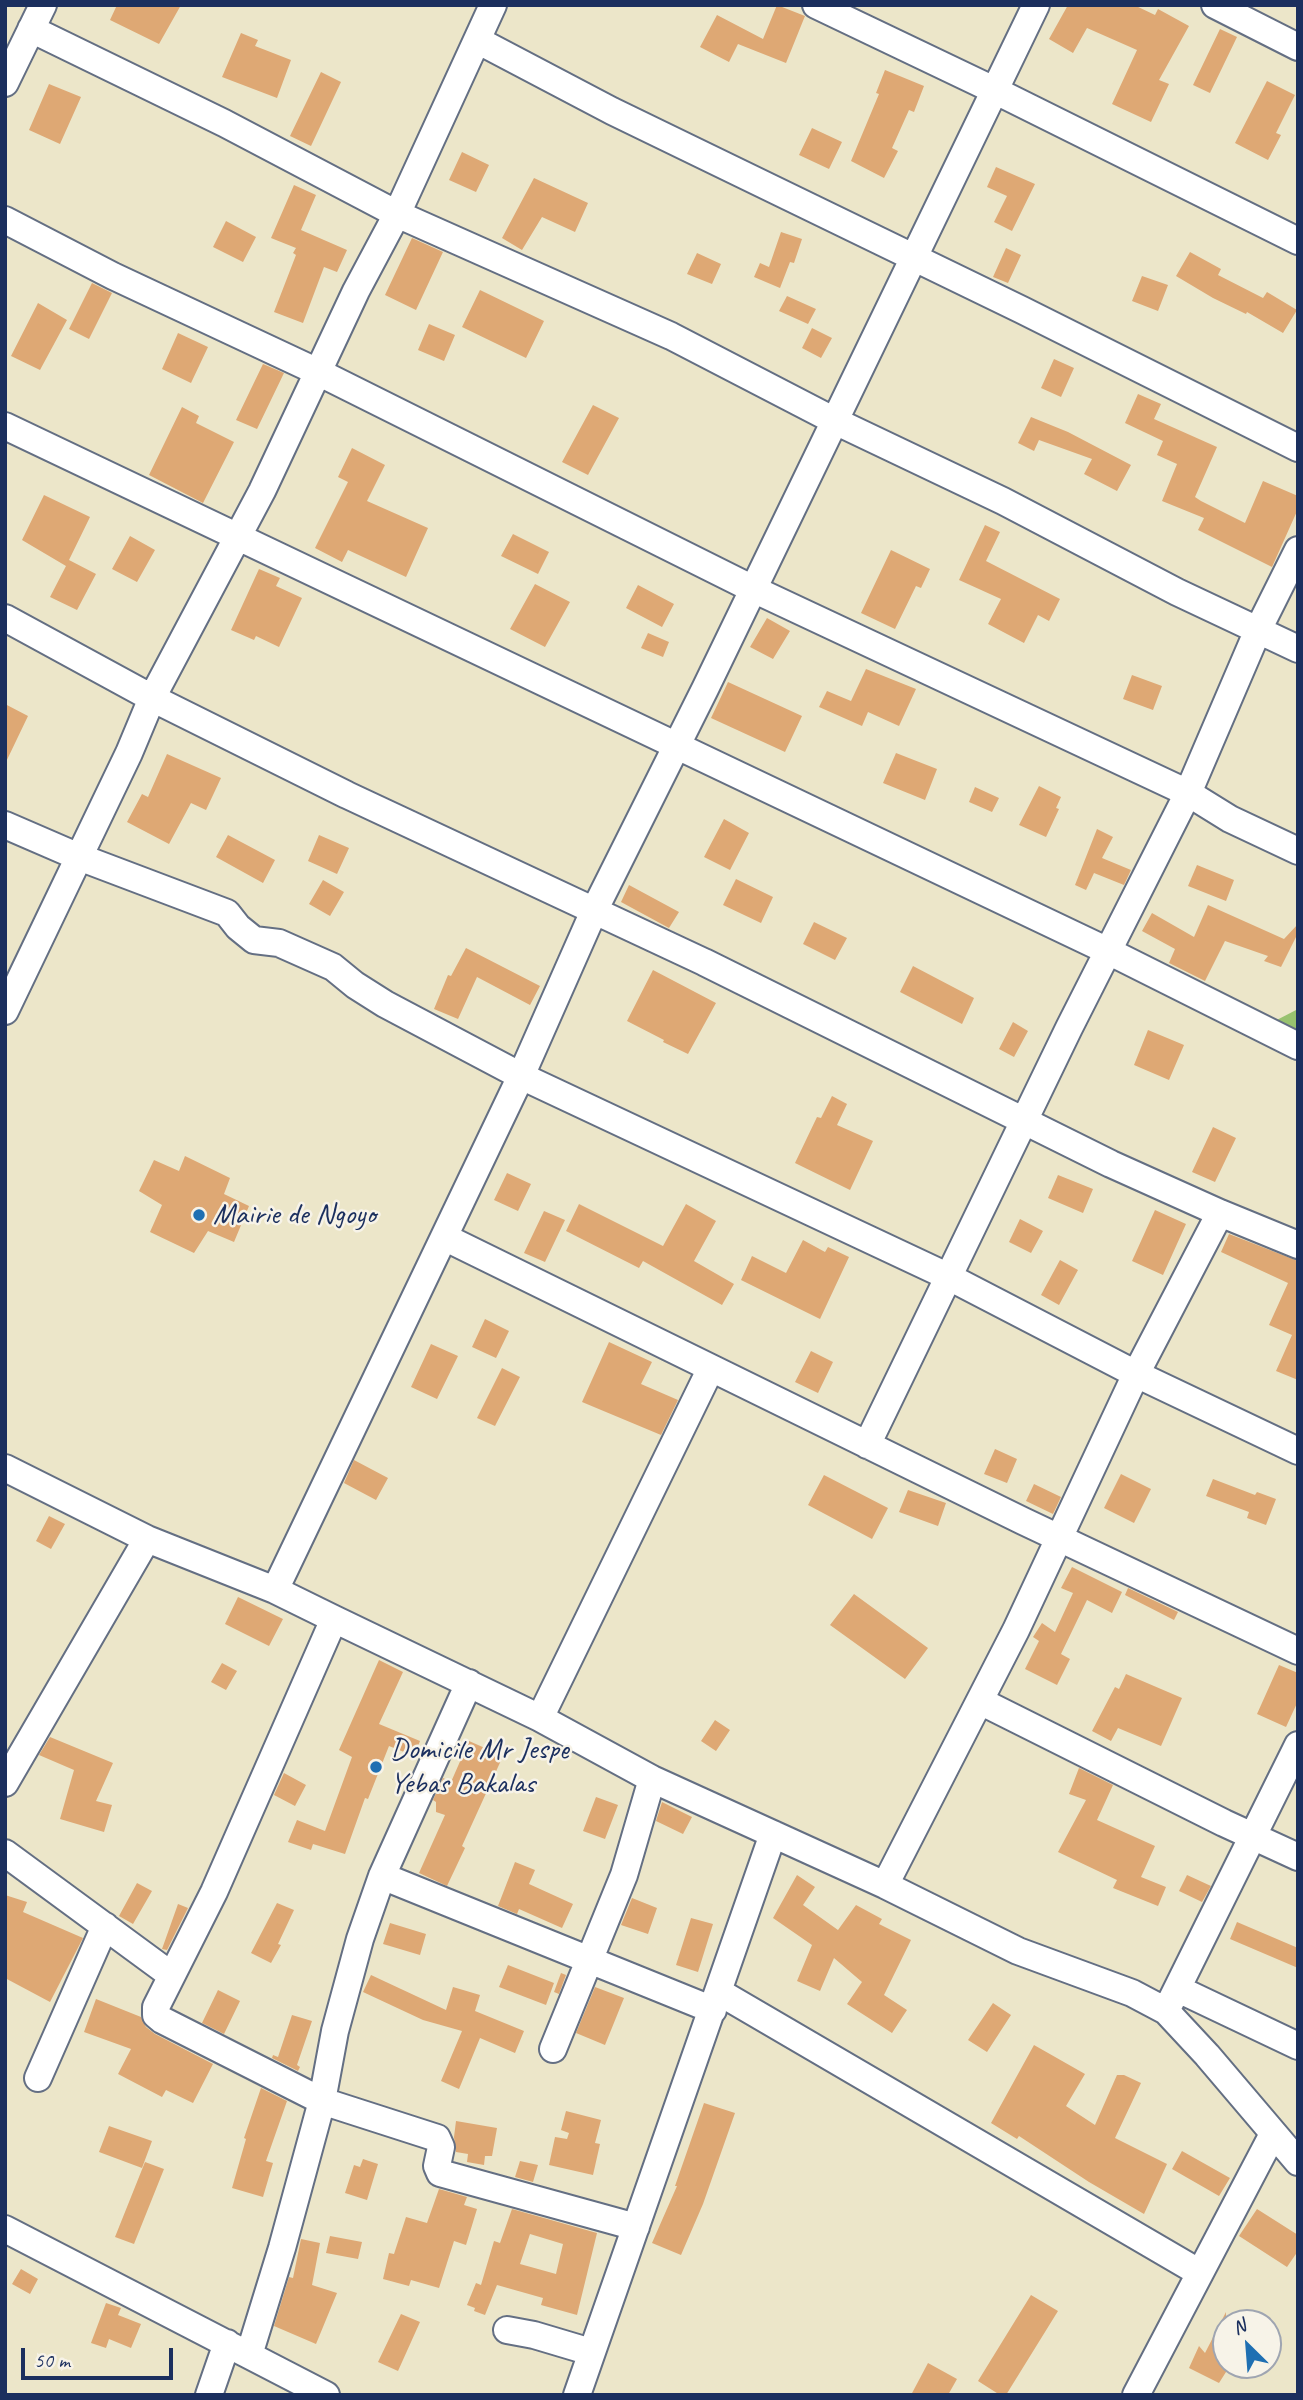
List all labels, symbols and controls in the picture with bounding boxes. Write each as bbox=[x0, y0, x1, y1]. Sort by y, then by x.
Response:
place label: Mairie de Ngoyo bbox=[213, 1197, 376, 1233]
marker: Mairie de Ngoyo bbox=[191, 1207, 207, 1223]
place label: Domicile Mr Jespe Yebas Bakalas bbox=[390, 1732, 568, 1802]
marker: Domicile Mr Jespe Yebas Bakalas bbox=[368, 1759, 384, 1775]
north arrow bbox=[1212, 2309, 1282, 2379]
text: N bbox=[1229, 2313, 1249, 2340]
scale bar bbox=[24, 2334, 177, 2378]
text: 50 m bbox=[34, 2347, 70, 2373]

